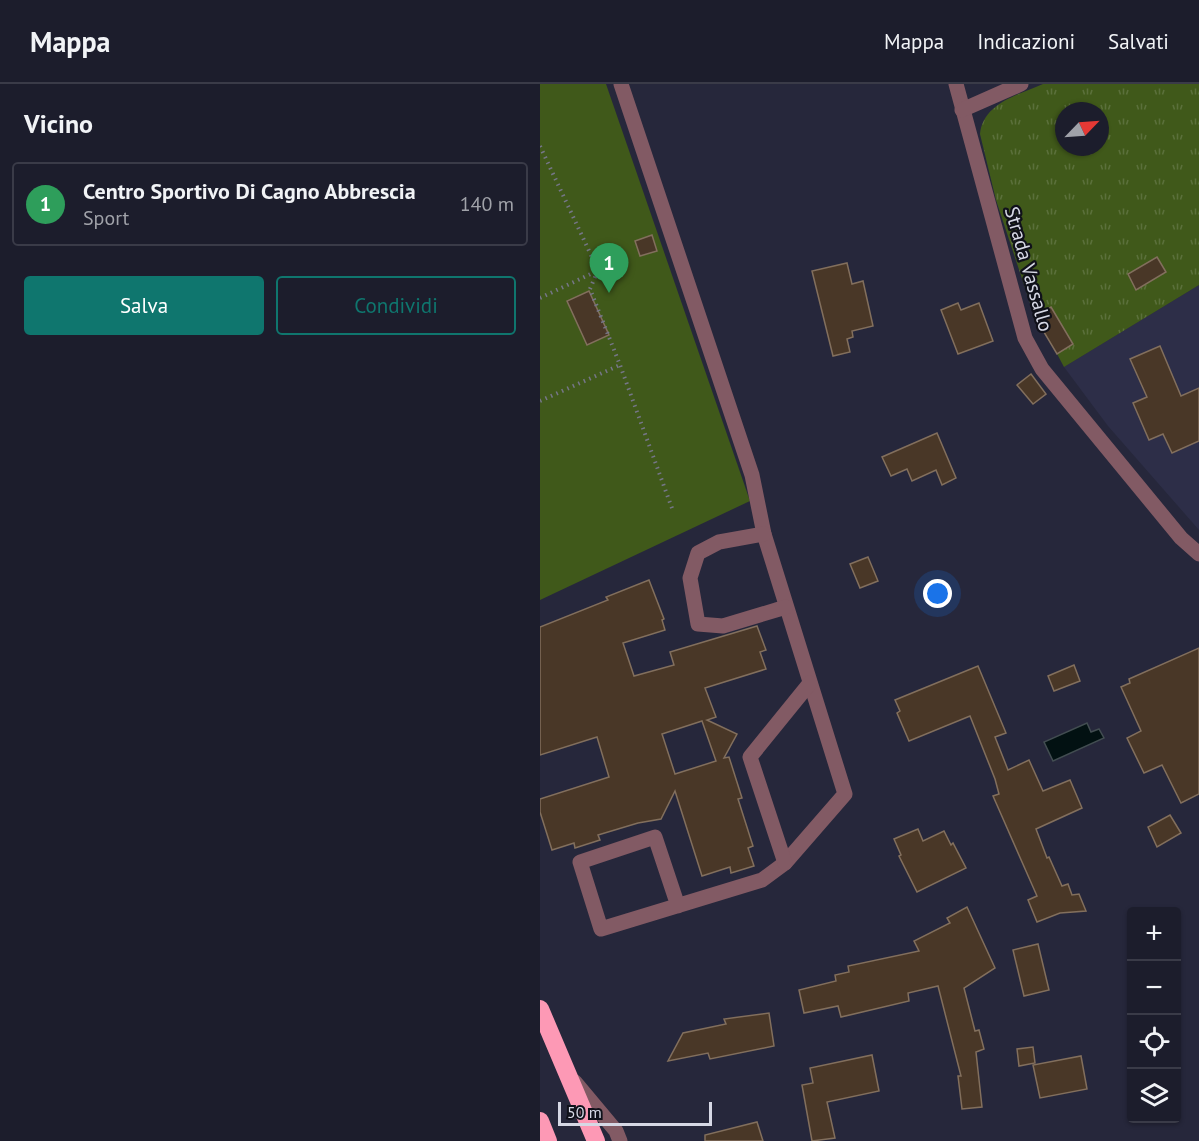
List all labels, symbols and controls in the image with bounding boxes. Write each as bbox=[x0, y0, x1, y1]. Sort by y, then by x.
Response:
text: Mappa bbox=[30, 23, 110, 60]
text: Mappa bbox=[884, 28, 944, 55]
text: Indicazioni bbox=[977, 28, 1075, 55]
text: Salvati bbox=[1108, 28, 1169, 55]
north arrow bbox=[1055, 102, 1109, 156]
text: Vicino bbox=[24, 107, 93, 140]
text: Centro Sportivo Di Cagno Abbrescia bbox=[83, 177, 416, 205]
text: 1 bbox=[40, 191, 51, 217]
text: 140 m bbox=[460, 191, 514, 217]
street label: Strada Vassallo bbox=[999, 203, 1059, 335]
text: Sport bbox=[83, 205, 129, 231]
pin: 1 bbox=[590, 244, 628, 293]
button: Salva bbox=[24, 276, 264, 335]
button: Condividi bbox=[276, 276, 516, 335]
your location bbox=[923, 579, 952, 608]
map controls bbox=[1127, 907, 1181, 1123]
button: + bbox=[1127, 907, 1181, 961]
button: − bbox=[1127, 961, 1181, 1015]
button: locate bbox=[1127, 1015, 1181, 1069]
button: layers bbox=[1127, 1069, 1181, 1123]
scale bar bbox=[558, 1099, 712, 1126]
text: 50 m bbox=[567, 1102, 602, 1122]

